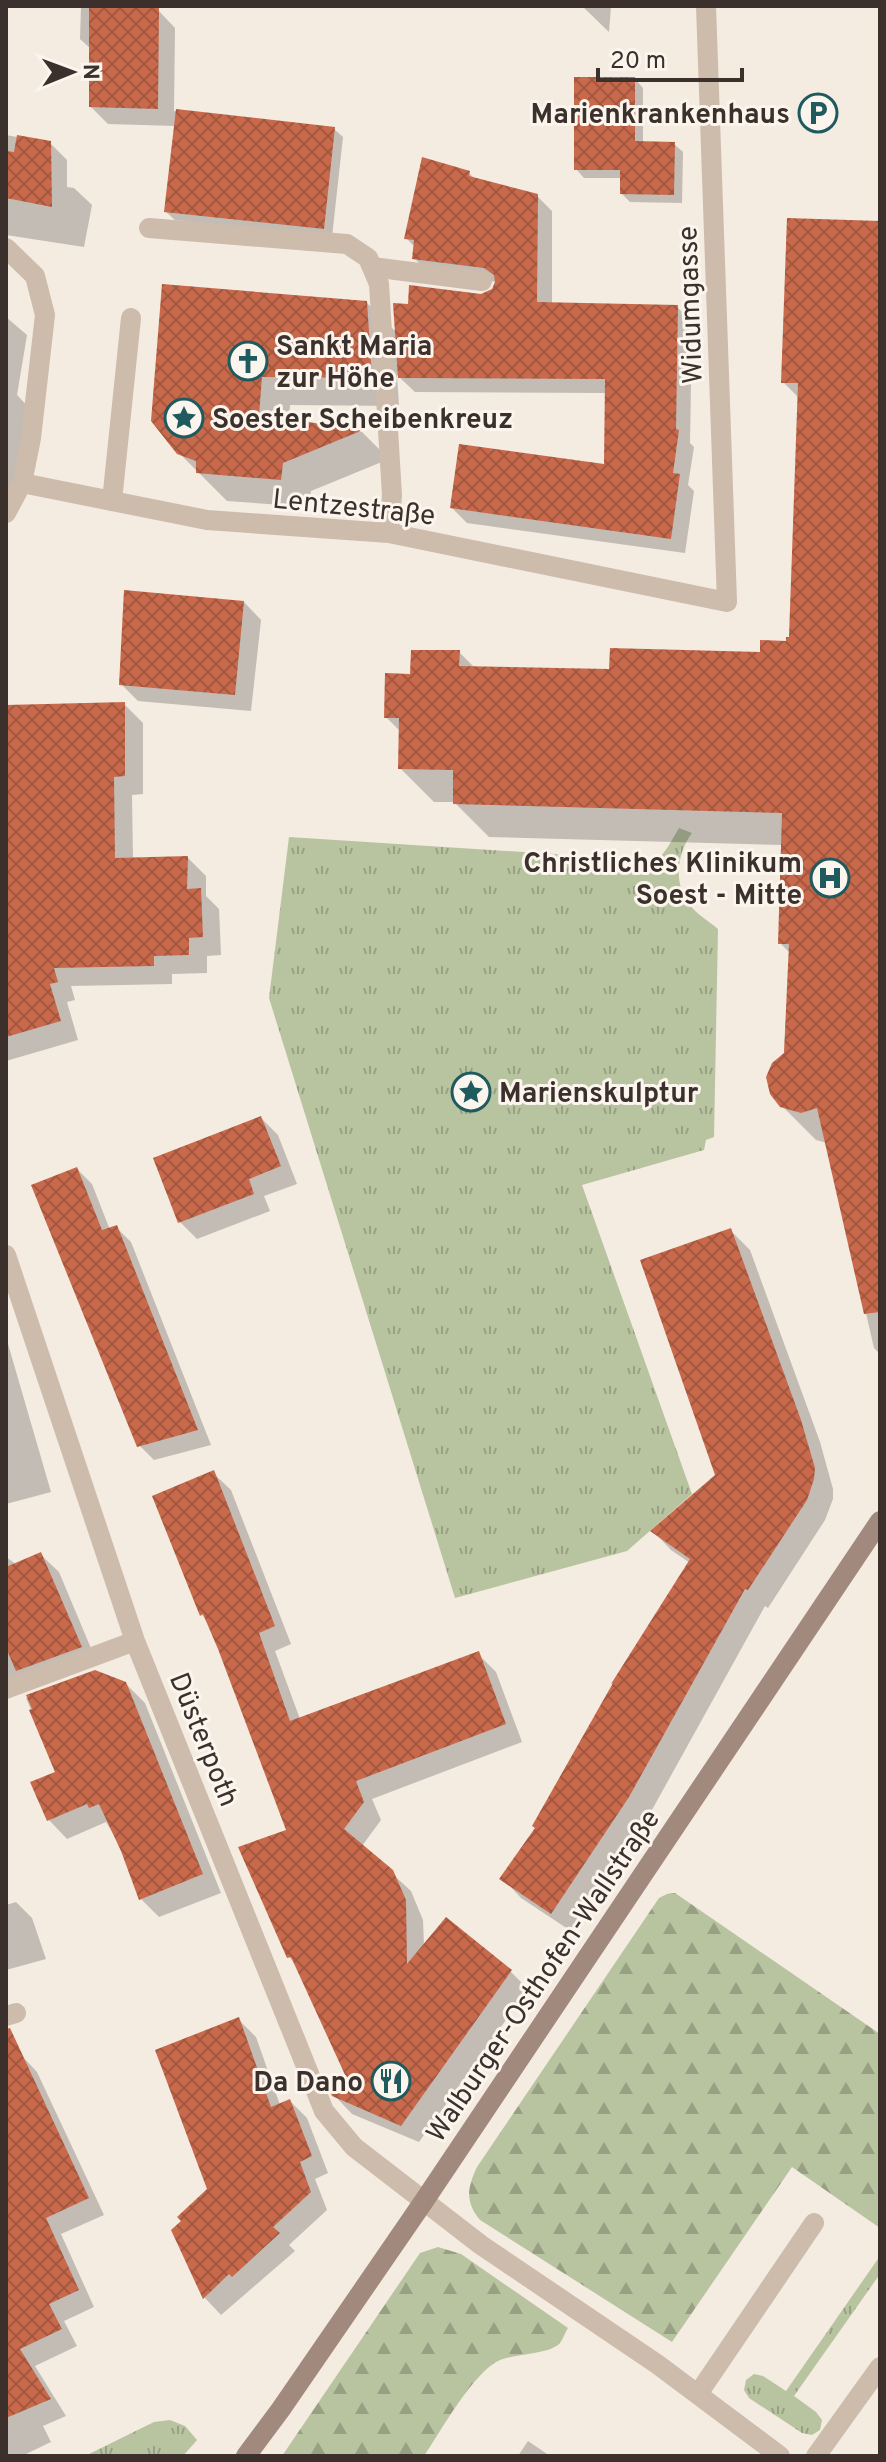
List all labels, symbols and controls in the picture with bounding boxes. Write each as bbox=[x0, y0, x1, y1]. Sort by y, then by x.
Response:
north arrow bbox=[32, 32, 112, 112]
scale bar bbox=[598, 32, 742, 82]
text: 20 m bbox=[610, 47, 666, 77]
text: N bbox=[76, 64, 103, 80]
parking icon: Marienkrankenhaus bbox=[797, 92, 839, 134]
place label: Marienkrankenhaus bbox=[531, 98, 790, 134]
street label: Widumgasse bbox=[671, 225, 713, 385]
place label: Sankt Maria zur Höhe bbox=[276, 330, 432, 398]
church icon: Sankt Maria zur Höhe bbox=[227, 340, 269, 382]
place icon: Soester Scheibenkreuz bbox=[163, 397, 205, 439]
place label: Soester Scheibenkreuz bbox=[212, 403, 513, 439]
street label: Lentzestraße bbox=[271, 483, 437, 535]
place label: Christliches Klinikum Soest - Mitte bbox=[523, 847, 802, 915]
hospital icon: Christliches Klinikum Soest - Mitte bbox=[809, 857, 851, 899]
place icon: Marienskulptur bbox=[450, 1071, 492, 1113]
place label: Marienskulptur bbox=[499, 1077, 699, 1113]
street label: Düsterpoth bbox=[159, 1668, 245, 1812]
street label: Walburger-Osthofen-Wallstraße bbox=[419, 1803, 670, 2150]
restaurant icon: Da Dano bbox=[370, 2060, 412, 2102]
place label: Da Dano bbox=[253, 2066, 363, 2102]

